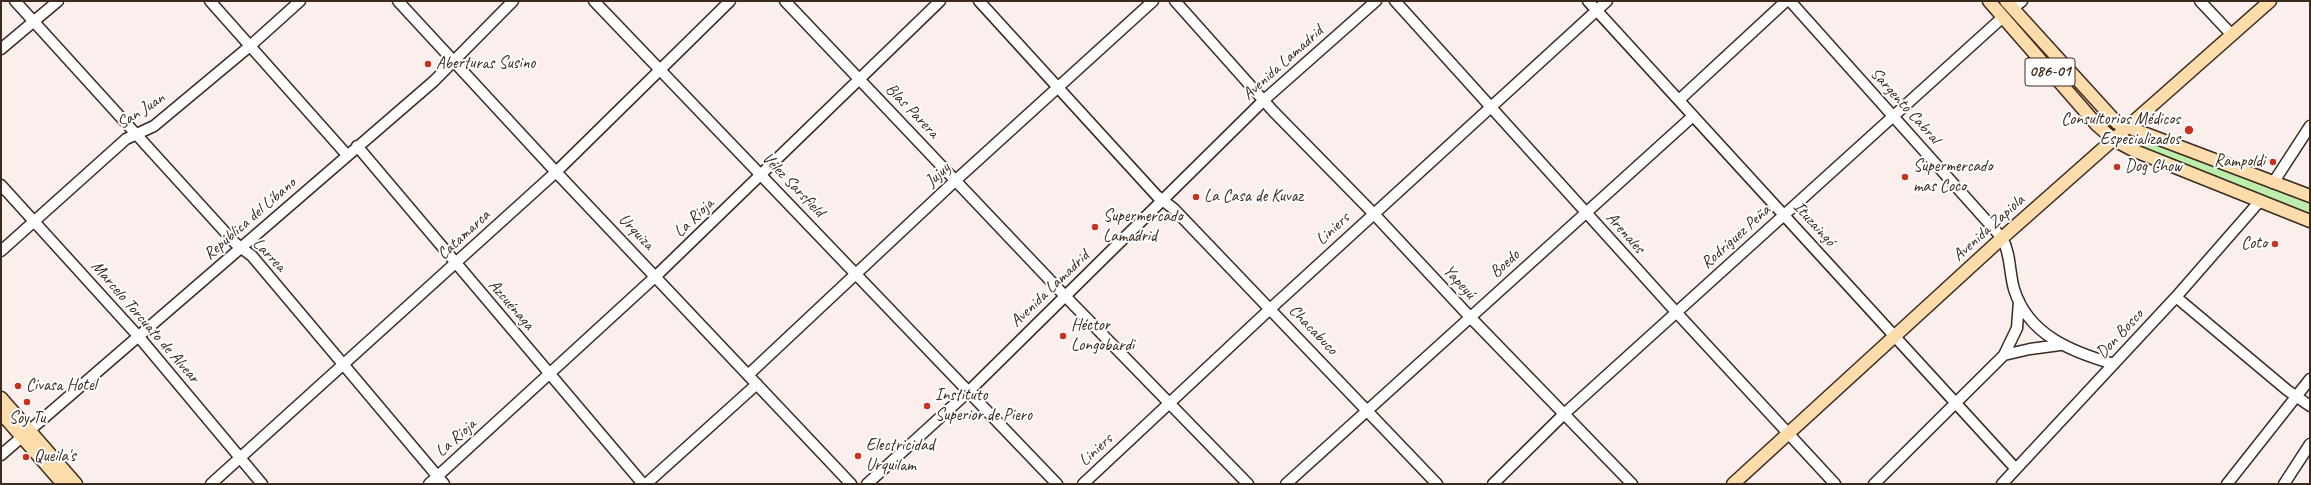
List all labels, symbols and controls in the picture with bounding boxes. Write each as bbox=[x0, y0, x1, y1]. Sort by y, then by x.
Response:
street label: Avenida Lamadrid bbox=[1238, 21, 1328, 105]
place label: Aberturas Susino bbox=[436, 54, 535, 74]
road number: 086-01 bbox=[2025, 58, 2075, 86]
marker: Aberturas Susino bbox=[423, 59, 433, 69]
street label: Sargento Cabral bbox=[1866, 64, 1944, 148]
street label: Blas Parera bbox=[881, 79, 943, 143]
street label: San Juan bbox=[113, 88, 169, 134]
place label: Consultorios Médicos Especializados bbox=[2061, 110, 2180, 150]
marker: Consultorios Médicos Especializados bbox=[2183, 124, 2195, 136]
street label: Vélez Sarsfield bbox=[757, 148, 829, 222]
place label: Rampoldi bbox=[2214, 152, 2265, 172]
place label: Supermercado mas Coco bbox=[1913, 157, 1993, 197]
place label: Dog Chow bbox=[2125, 157, 2182, 177]
marker: Rampoldi bbox=[2268, 157, 2278, 167]
street label: Jujuy bbox=[921, 158, 955, 192]
marker: Dog Chow bbox=[2112, 162, 2122, 172]
marker: Supermercado mas Coco bbox=[1900, 172, 1910, 182]
street label: República del Líbano bbox=[200, 173, 300, 265]
place label: La Casa de Kuvaz bbox=[1204, 187, 1303, 207]
street label: Avenida Zapiola bbox=[1949, 190, 2029, 266]
marker: La Casa de Kuvaz bbox=[1191, 192, 1201, 202]
street label: La Rioja bbox=[670, 194, 718, 242]
street label: Ituzaingó bbox=[1788, 197, 1840, 251]
street label: Rodríguez Peña bbox=[1697, 201, 1775, 273]
street label: Catamarca bbox=[433, 205, 495, 265]
place label: Supermercado Lamadrid bbox=[1103, 207, 1183, 247]
street label: Liniers bbox=[1312, 208, 1354, 250]
street label: Arenales bbox=[1601, 208, 1649, 258]
street label: Urquiza bbox=[614, 210, 658, 254]
marker: Supermercado Lamadrid bbox=[1090, 222, 1100, 232]
street label: Larrea bbox=[248, 234, 290, 276]
place label: Coto bbox=[2241, 234, 2267, 254]
marker: Coto bbox=[2270, 239, 2280, 249]
street label: Boedo bbox=[1486, 245, 1524, 283]
street label: Avenida Lamadrid bbox=[1006, 246, 1094, 332]
street label: Marcelo Torcuato de Alvear bbox=[86, 257, 204, 387]
street label: Yapeyú bbox=[1438, 261, 1480, 303]
street label: Azcuénaga bbox=[484, 276, 538, 334]
street label: Chacabuco bbox=[1284, 301, 1342, 359]
street label: Don Bosco bbox=[2092, 305, 2148, 363]
place label: Héctor Longobardi bbox=[1071, 316, 1134, 356]
marker: Héctor Longobardi bbox=[1058, 331, 1068, 341]
place label: Civasa Hotel bbox=[26, 376, 96, 396]
marker: Civasa Hotel bbox=[13, 381, 23, 391]
place label: Instituto Superior de Piero bbox=[935, 386, 1032, 426]
marker: Soy Tu bbox=[22, 397, 32, 407]
marker: Instituto Superior de Piero bbox=[922, 401, 932, 411]
place label: Soy Tu bbox=[9, 409, 45, 429]
street label: La Rioja bbox=[432, 415, 480, 461]
street label: Liniers bbox=[1075, 429, 1117, 471]
place label: Electricidad Urquilam bbox=[866, 436, 934, 476]
place label: Queila's bbox=[34, 447, 76, 467]
marker: Electricidad Urquilam bbox=[853, 451, 863, 461]
marker: Queila's bbox=[21, 452, 31, 462]

